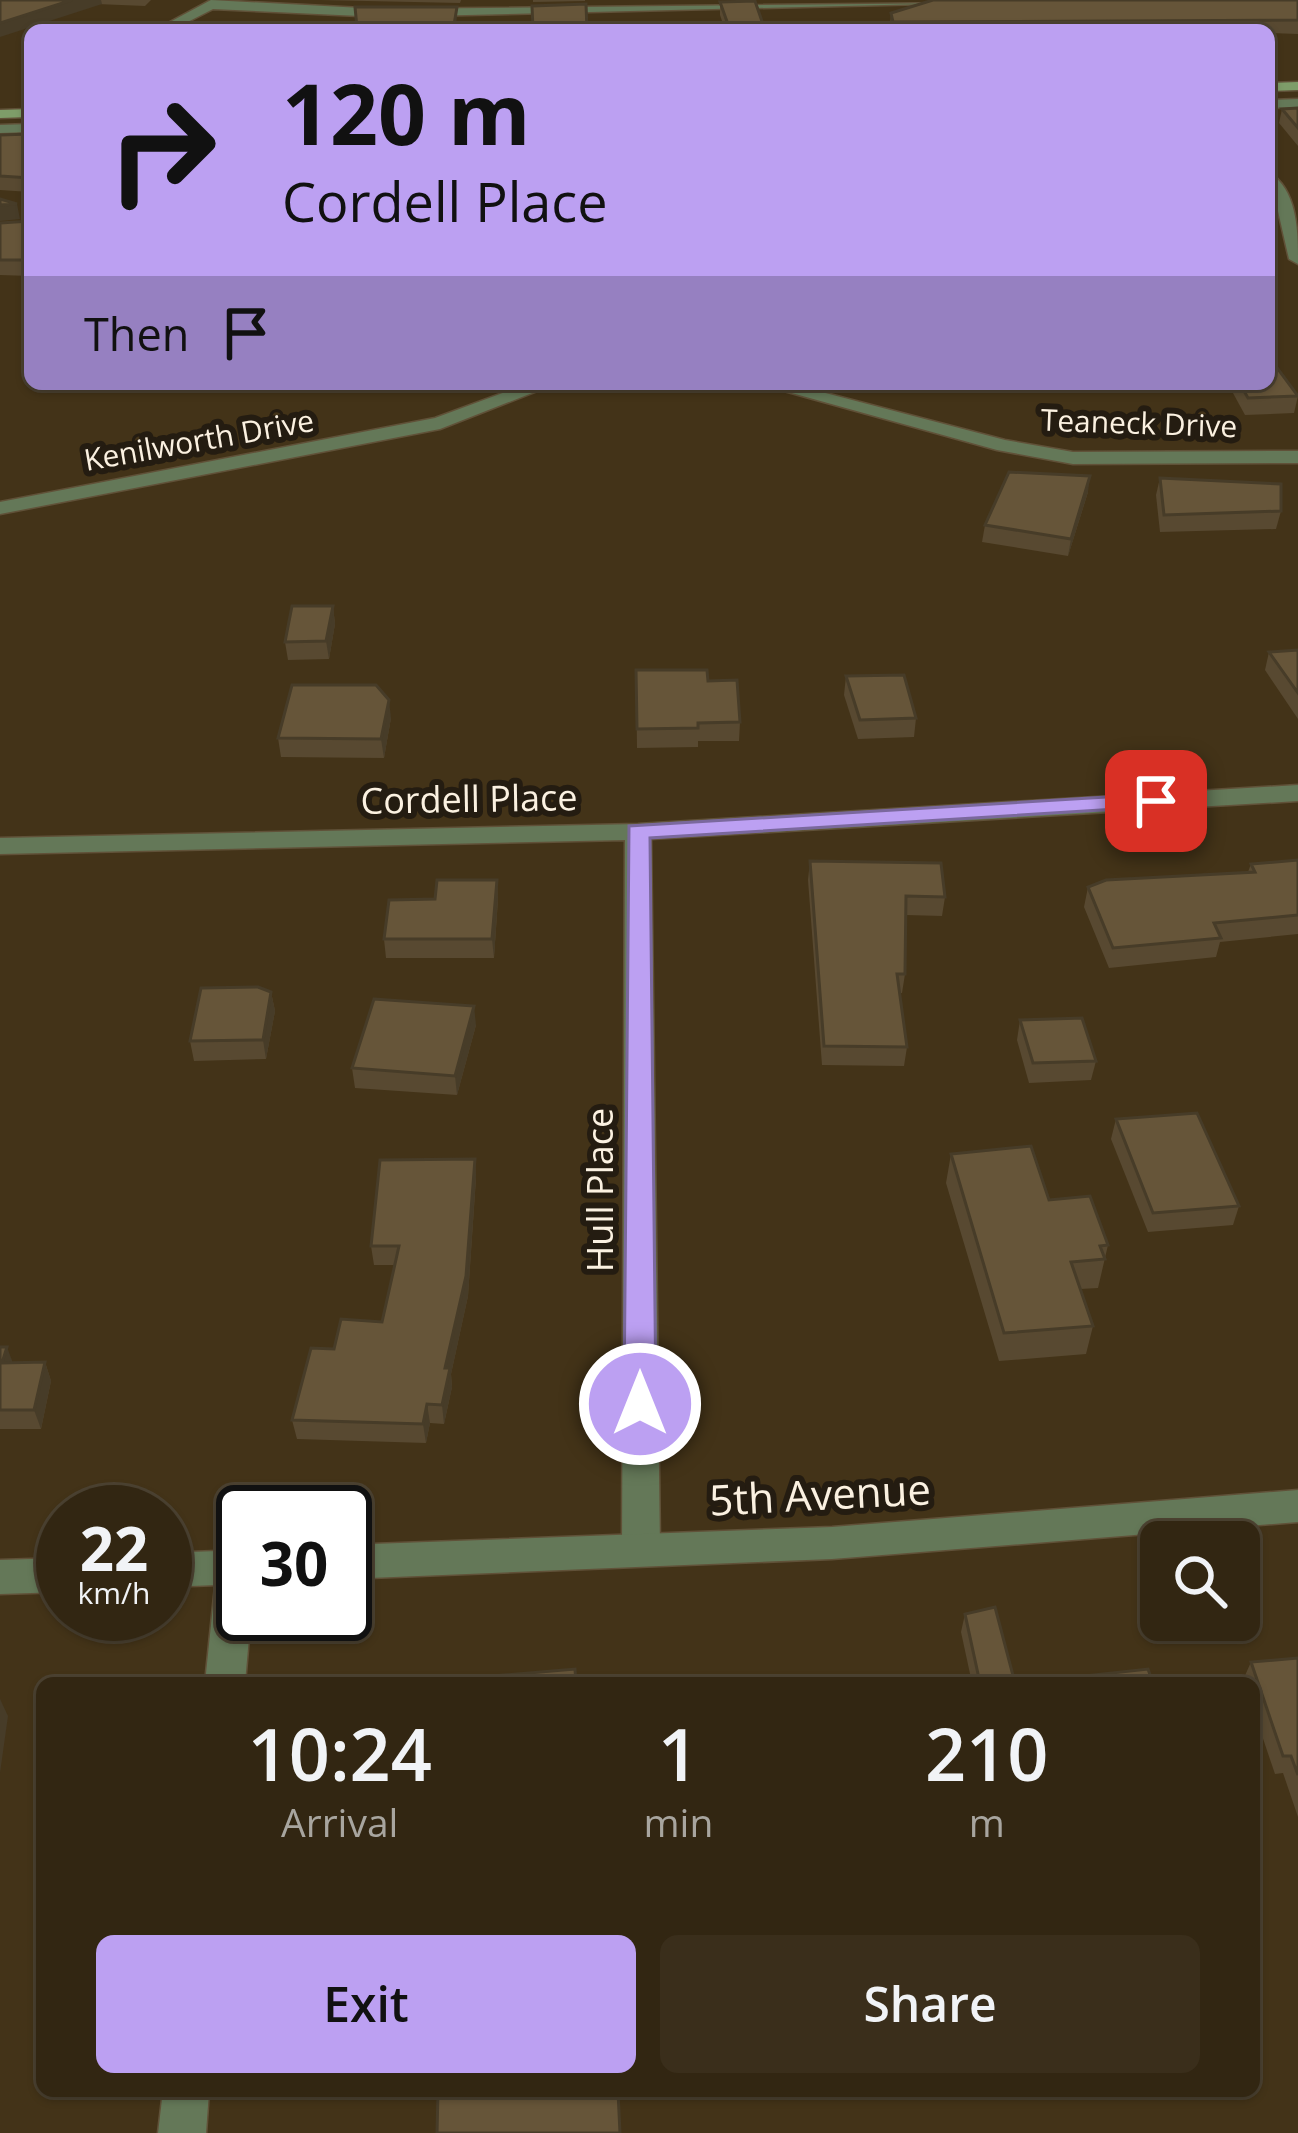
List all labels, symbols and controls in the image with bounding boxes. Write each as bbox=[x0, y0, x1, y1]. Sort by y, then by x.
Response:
text: 120 m bbox=[282, 55, 530, 170]
icon: right bbox=[84, 72, 240, 228]
text: Cordell Place bbox=[282, 164, 608, 238]
icon: arrive bbox=[213, 300, 279, 366]
text: Then bbox=[84, 303, 189, 364]
street label: Kenilworth Drive bbox=[81, 399, 317, 480]
street label: Teaneck Drive bbox=[1040, 399, 1238, 446]
pin bbox=[1105, 750, 1207, 852]
icon: arrive bbox=[1123, 768, 1189, 834]
street label: Cordell Place bbox=[360, 772, 578, 825]
street label: Hull Place bbox=[575, 1108, 624, 1272]
position arrow bbox=[577, 1341, 703, 1467]
street label: 5th Avenue bbox=[708, 1459, 932, 1528]
speed limit sign: 30 bbox=[216, 1485, 372, 1641]
text: 22 bbox=[80, 1507, 148, 1589]
map controls bbox=[1140, 1521, 1260, 1641]
button: search bbox=[1140, 1521, 1260, 1641]
text: km/h bbox=[78, 1572, 150, 1613]
text: 10:24 bbox=[248, 1704, 432, 1802]
text: 1 bbox=[658, 1704, 699, 1802]
text: 210 bbox=[925, 1704, 1048, 1802]
text: Arrival bbox=[281, 1795, 398, 1848]
text: min bbox=[644, 1795, 713, 1848]
text: m bbox=[969, 1795, 1005, 1848]
button: Exit bbox=[96, 1935, 636, 2073]
button: Share bbox=[660, 1935, 1200, 2073]

